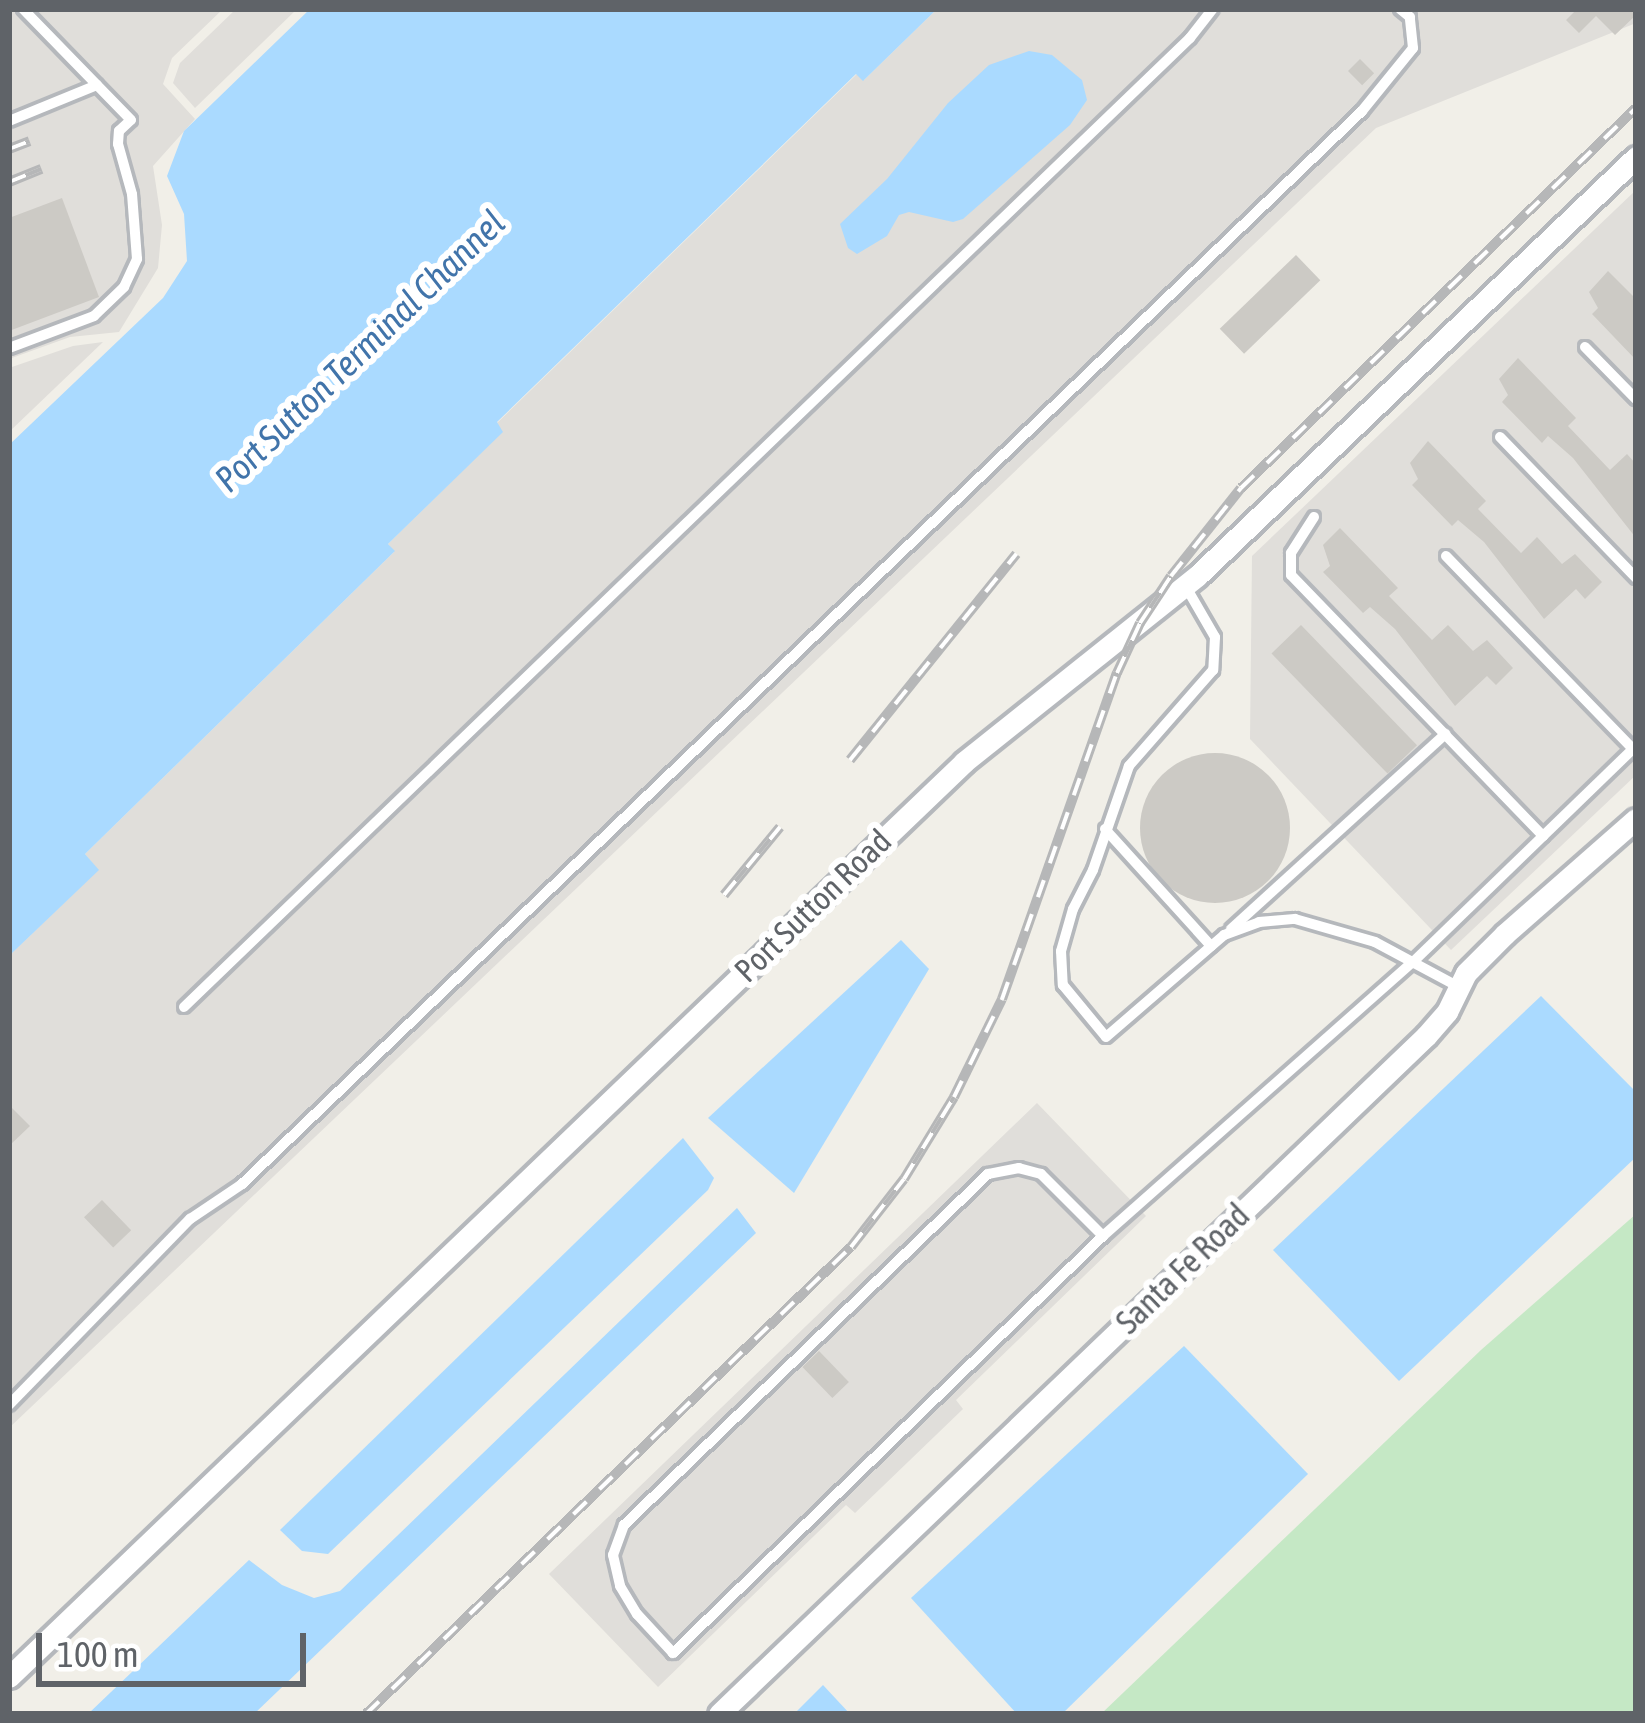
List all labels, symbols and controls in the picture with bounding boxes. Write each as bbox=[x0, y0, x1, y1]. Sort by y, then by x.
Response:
water label: Port Sutton Terminal Channel bbox=[206, 201, 514, 501]
street label: Port Sutton Road bbox=[726, 821, 900, 991]
street label: Santa Fe Road bbox=[1108, 1196, 1258, 1342]
scale bar bbox=[42, 1609, 312, 1683]
text: 100 m bbox=[57, 1633, 139, 1675]

